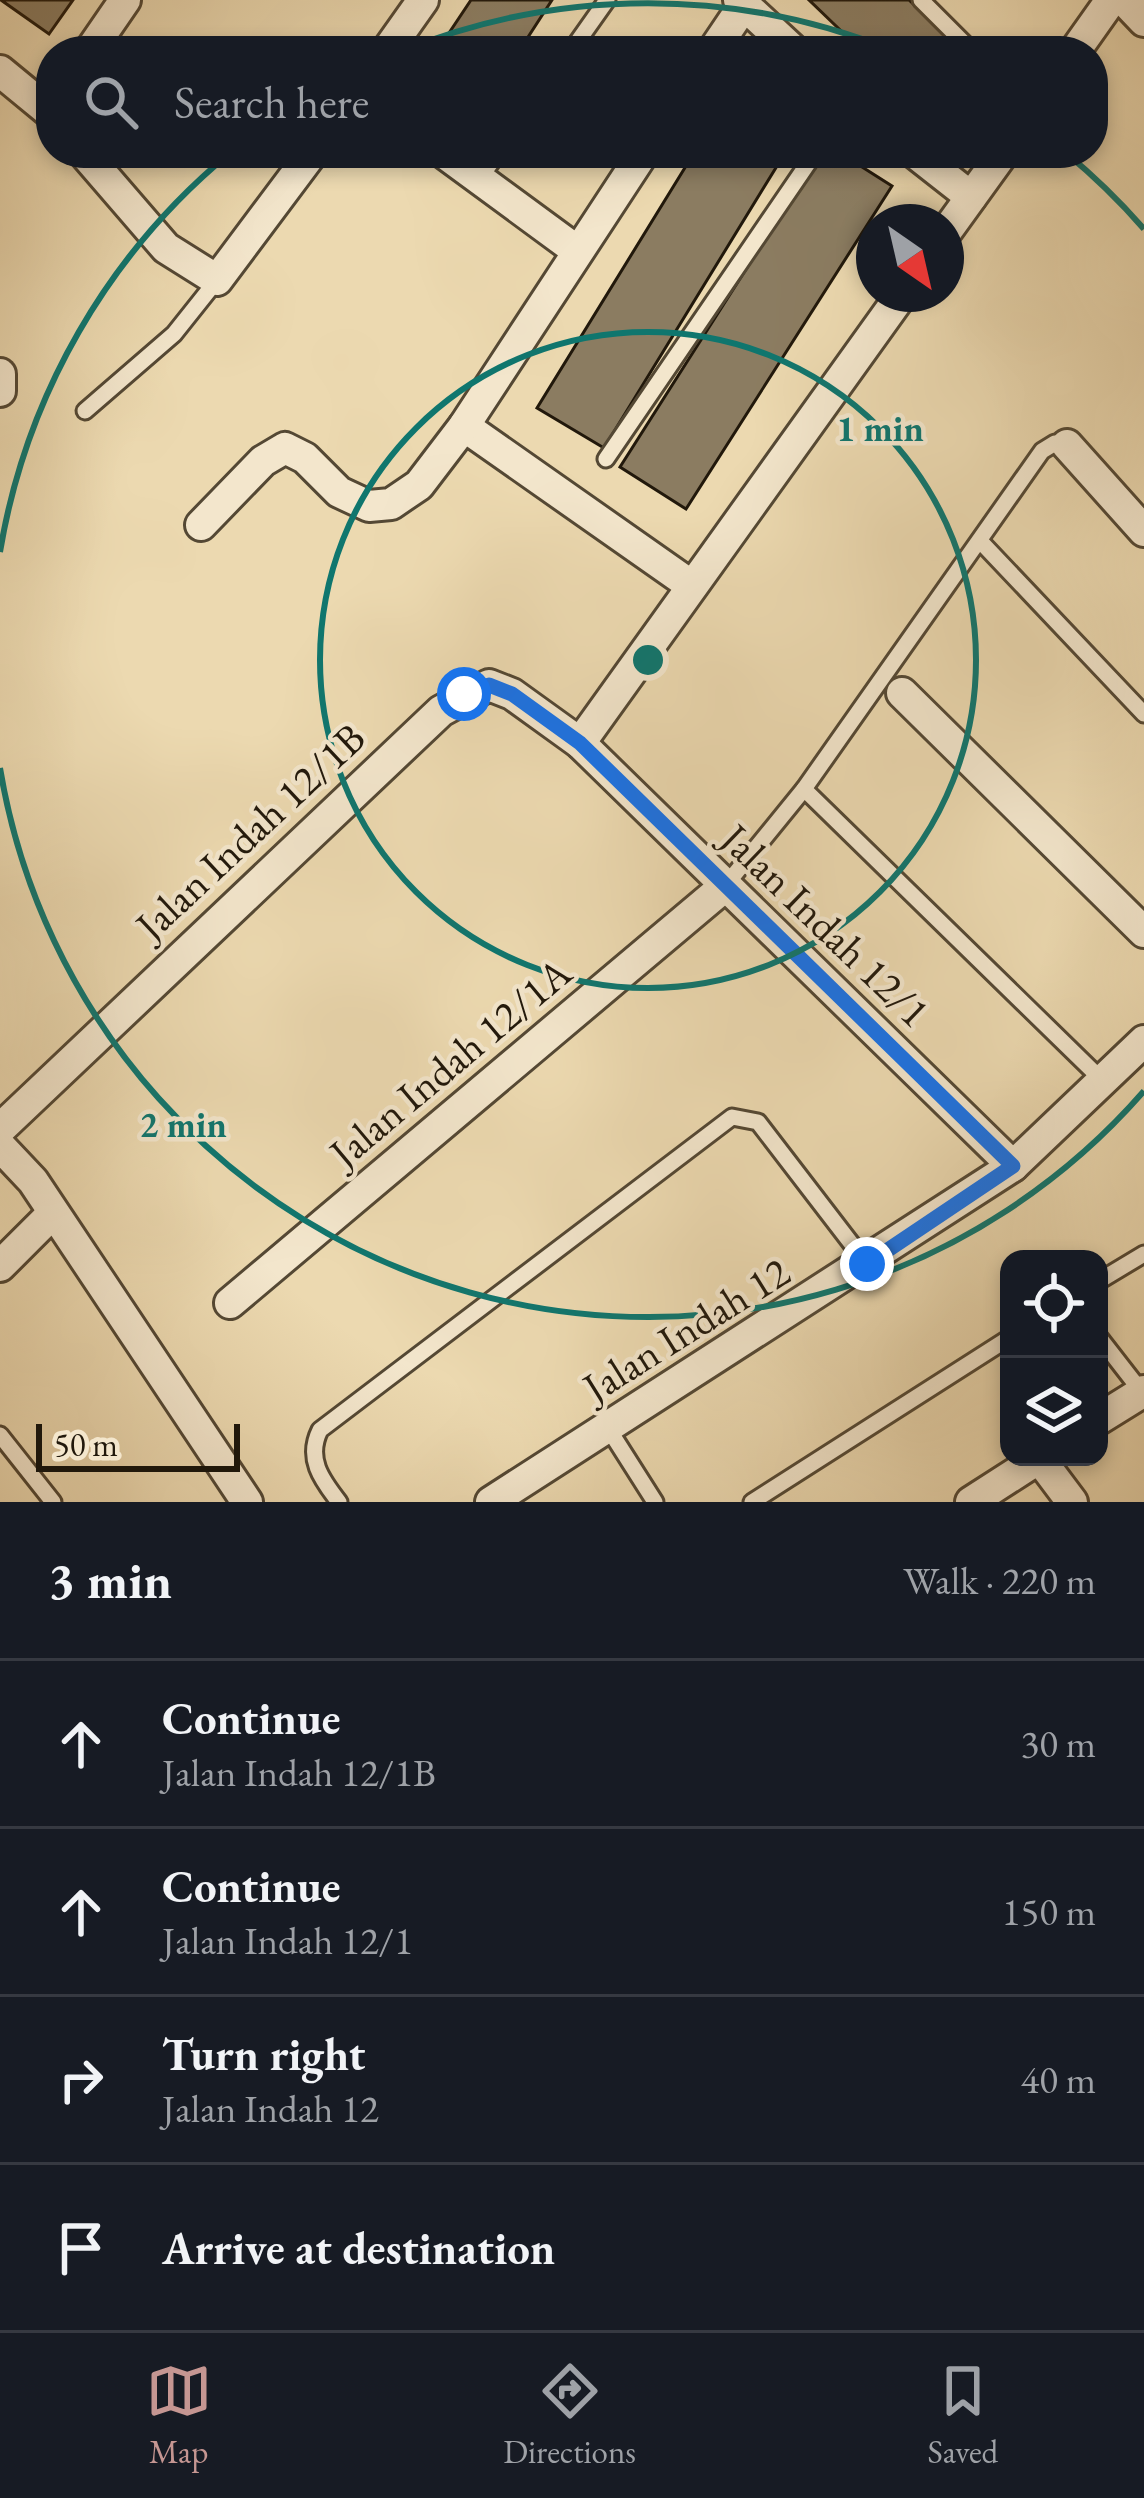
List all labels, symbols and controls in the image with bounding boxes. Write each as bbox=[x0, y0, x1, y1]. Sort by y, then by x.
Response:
search box bbox=[36, 36, 1108, 168]
icon: search bbox=[78, 69, 144, 135]
text: Search here bbox=[174, 73, 369, 131]
north arrow bbox=[856, 204, 964, 312]
text: 1 min bbox=[836, 405, 924, 452]
centre of rings bbox=[627, 639, 669, 681]
route start bbox=[437, 667, 491, 721]
street label: Jalan Indah 12/1B bbox=[122, 711, 377, 954]
street label: Jalan Indah 12/1 bbox=[707, 810, 942, 1039]
street label: Jalan Indah 12/1A bbox=[316, 945, 583, 1182]
text: 2 min bbox=[139, 1101, 227, 1148]
route end bbox=[840, 1237, 894, 1291]
street label: Jalan Indah 12 bbox=[570, 1244, 800, 1416]
map controls bbox=[1000, 1250, 1108, 1466]
button: locate bbox=[1000, 1250, 1108, 1358]
button: layers bbox=[1000, 1358, 1108, 1466]
scale bar bbox=[36, 1418, 240, 1471]
text: 50 m bbox=[54, 1423, 118, 1466]
text: 3 min bbox=[48, 1547, 172, 1613]
text: Walk · 220 m bbox=[903, 1555, 1096, 1606]
text: Continue bbox=[162, 1689, 340, 1747]
icon: ahead bbox=[48, 1711, 114, 1777]
text: 30 m bbox=[1020, 1718, 1096, 1769]
text: Jalan Indah 12/1B bbox=[162, 1747, 436, 1798]
text: Continue bbox=[162, 1857, 340, 1915]
icon: ahead bbox=[48, 1879, 114, 1945]
text: 150 m bbox=[1002, 1886, 1096, 1937]
text: Jalan Indah 12/1 bbox=[162, 1915, 413, 1966]
text: Turn right bbox=[162, 2025, 365, 2083]
icon: right bbox=[48, 2047, 114, 2113]
text: 40 m bbox=[1020, 2054, 1096, 2105]
text: Jalan Indah 12 bbox=[162, 2083, 379, 2134]
icon: arrive bbox=[48, 2215, 114, 2281]
text: Arrive at destination bbox=[162, 2219, 555, 2277]
tab: Map bbox=[146, 2358, 212, 2473]
tab: Directions bbox=[503, 2358, 636, 2473]
tab: Saved bbox=[928, 2358, 998, 2473]

